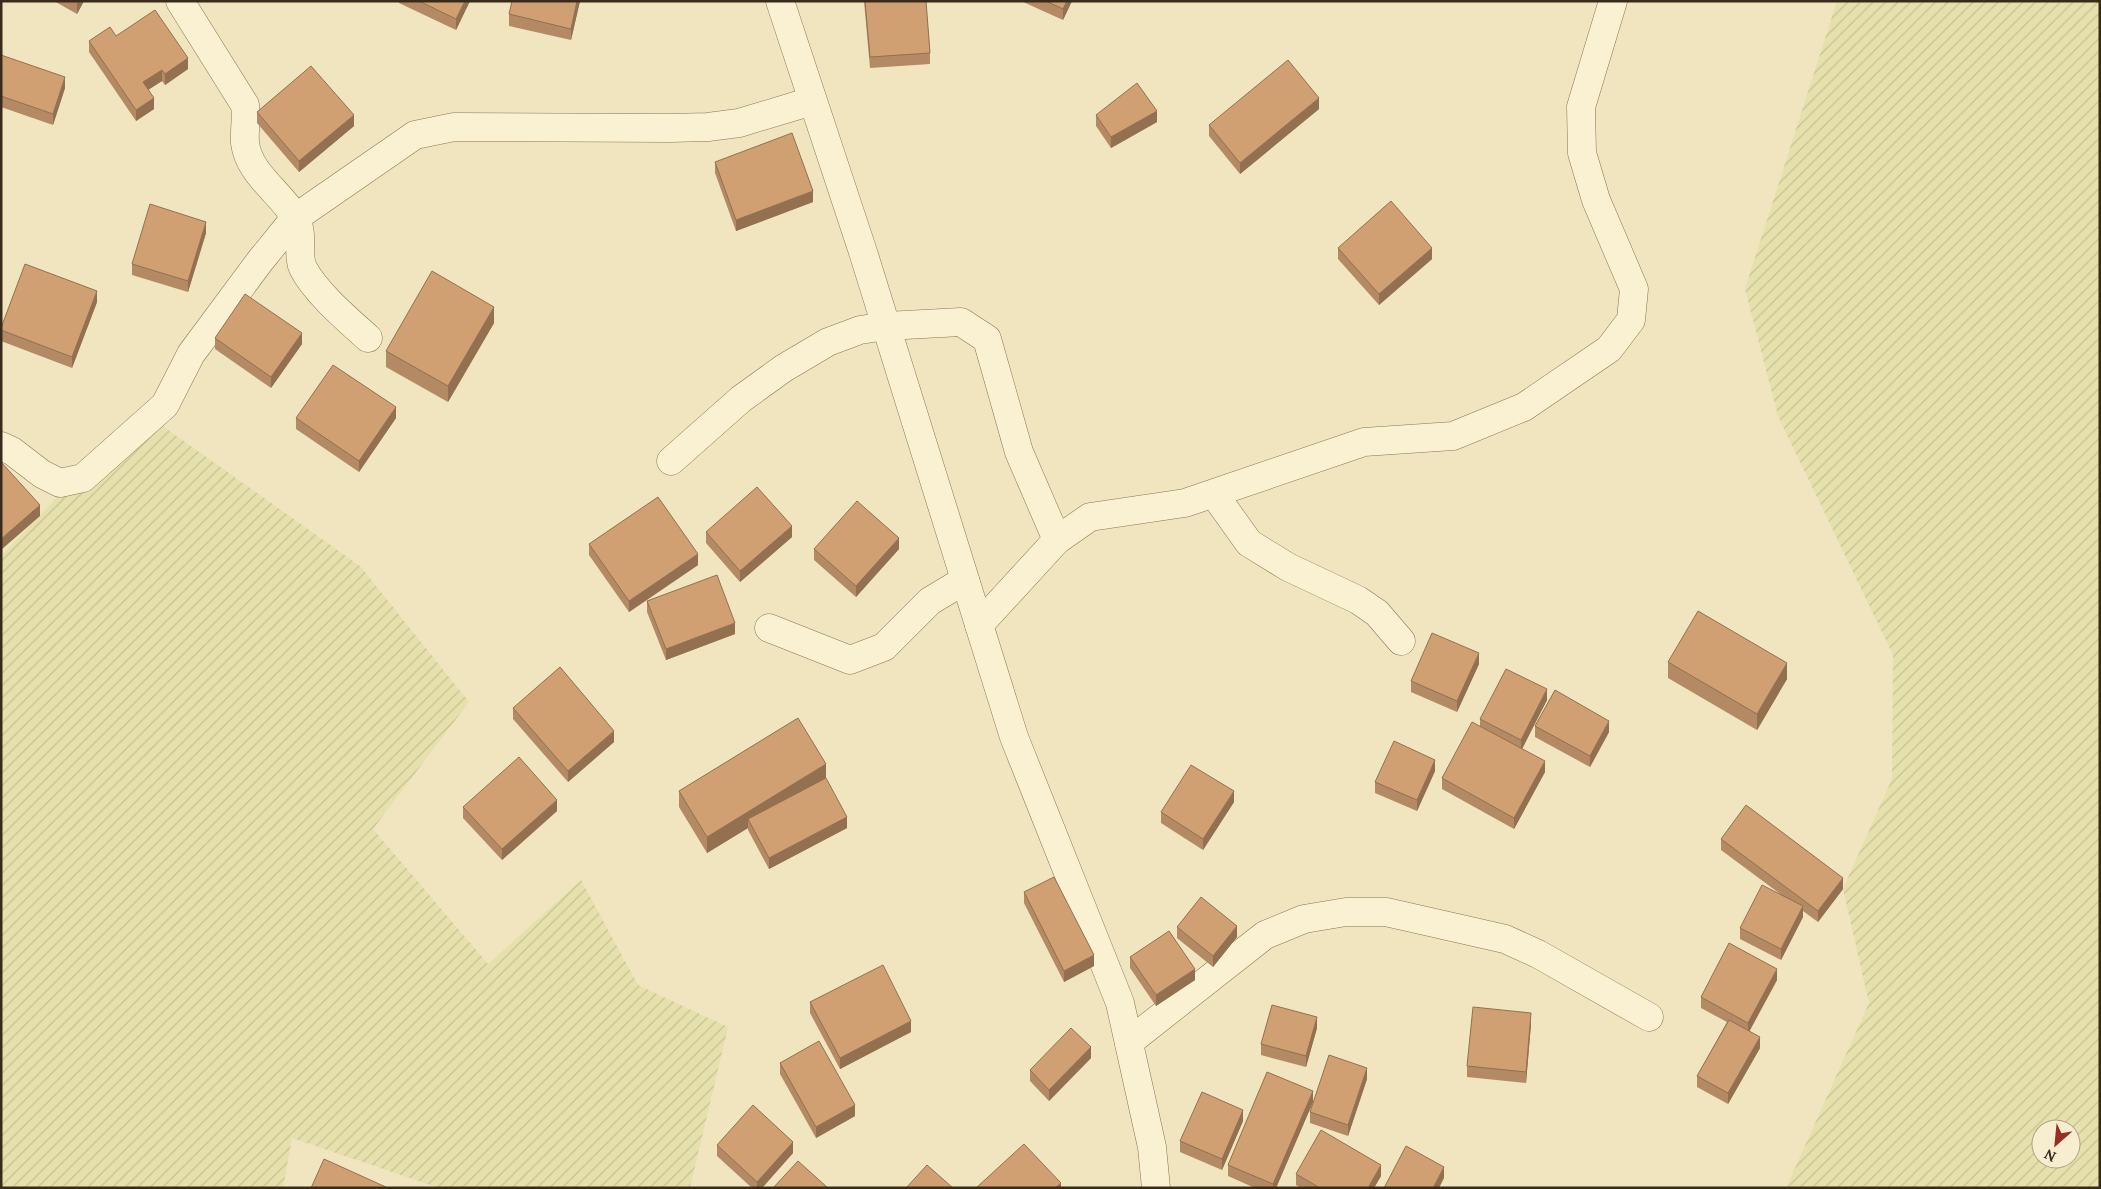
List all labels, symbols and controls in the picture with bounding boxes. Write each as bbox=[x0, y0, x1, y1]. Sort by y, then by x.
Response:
north arrow bbox=[2031, 1119, 2081, 1169]
text: N bbox=[2041, 1145, 2059, 1166]

